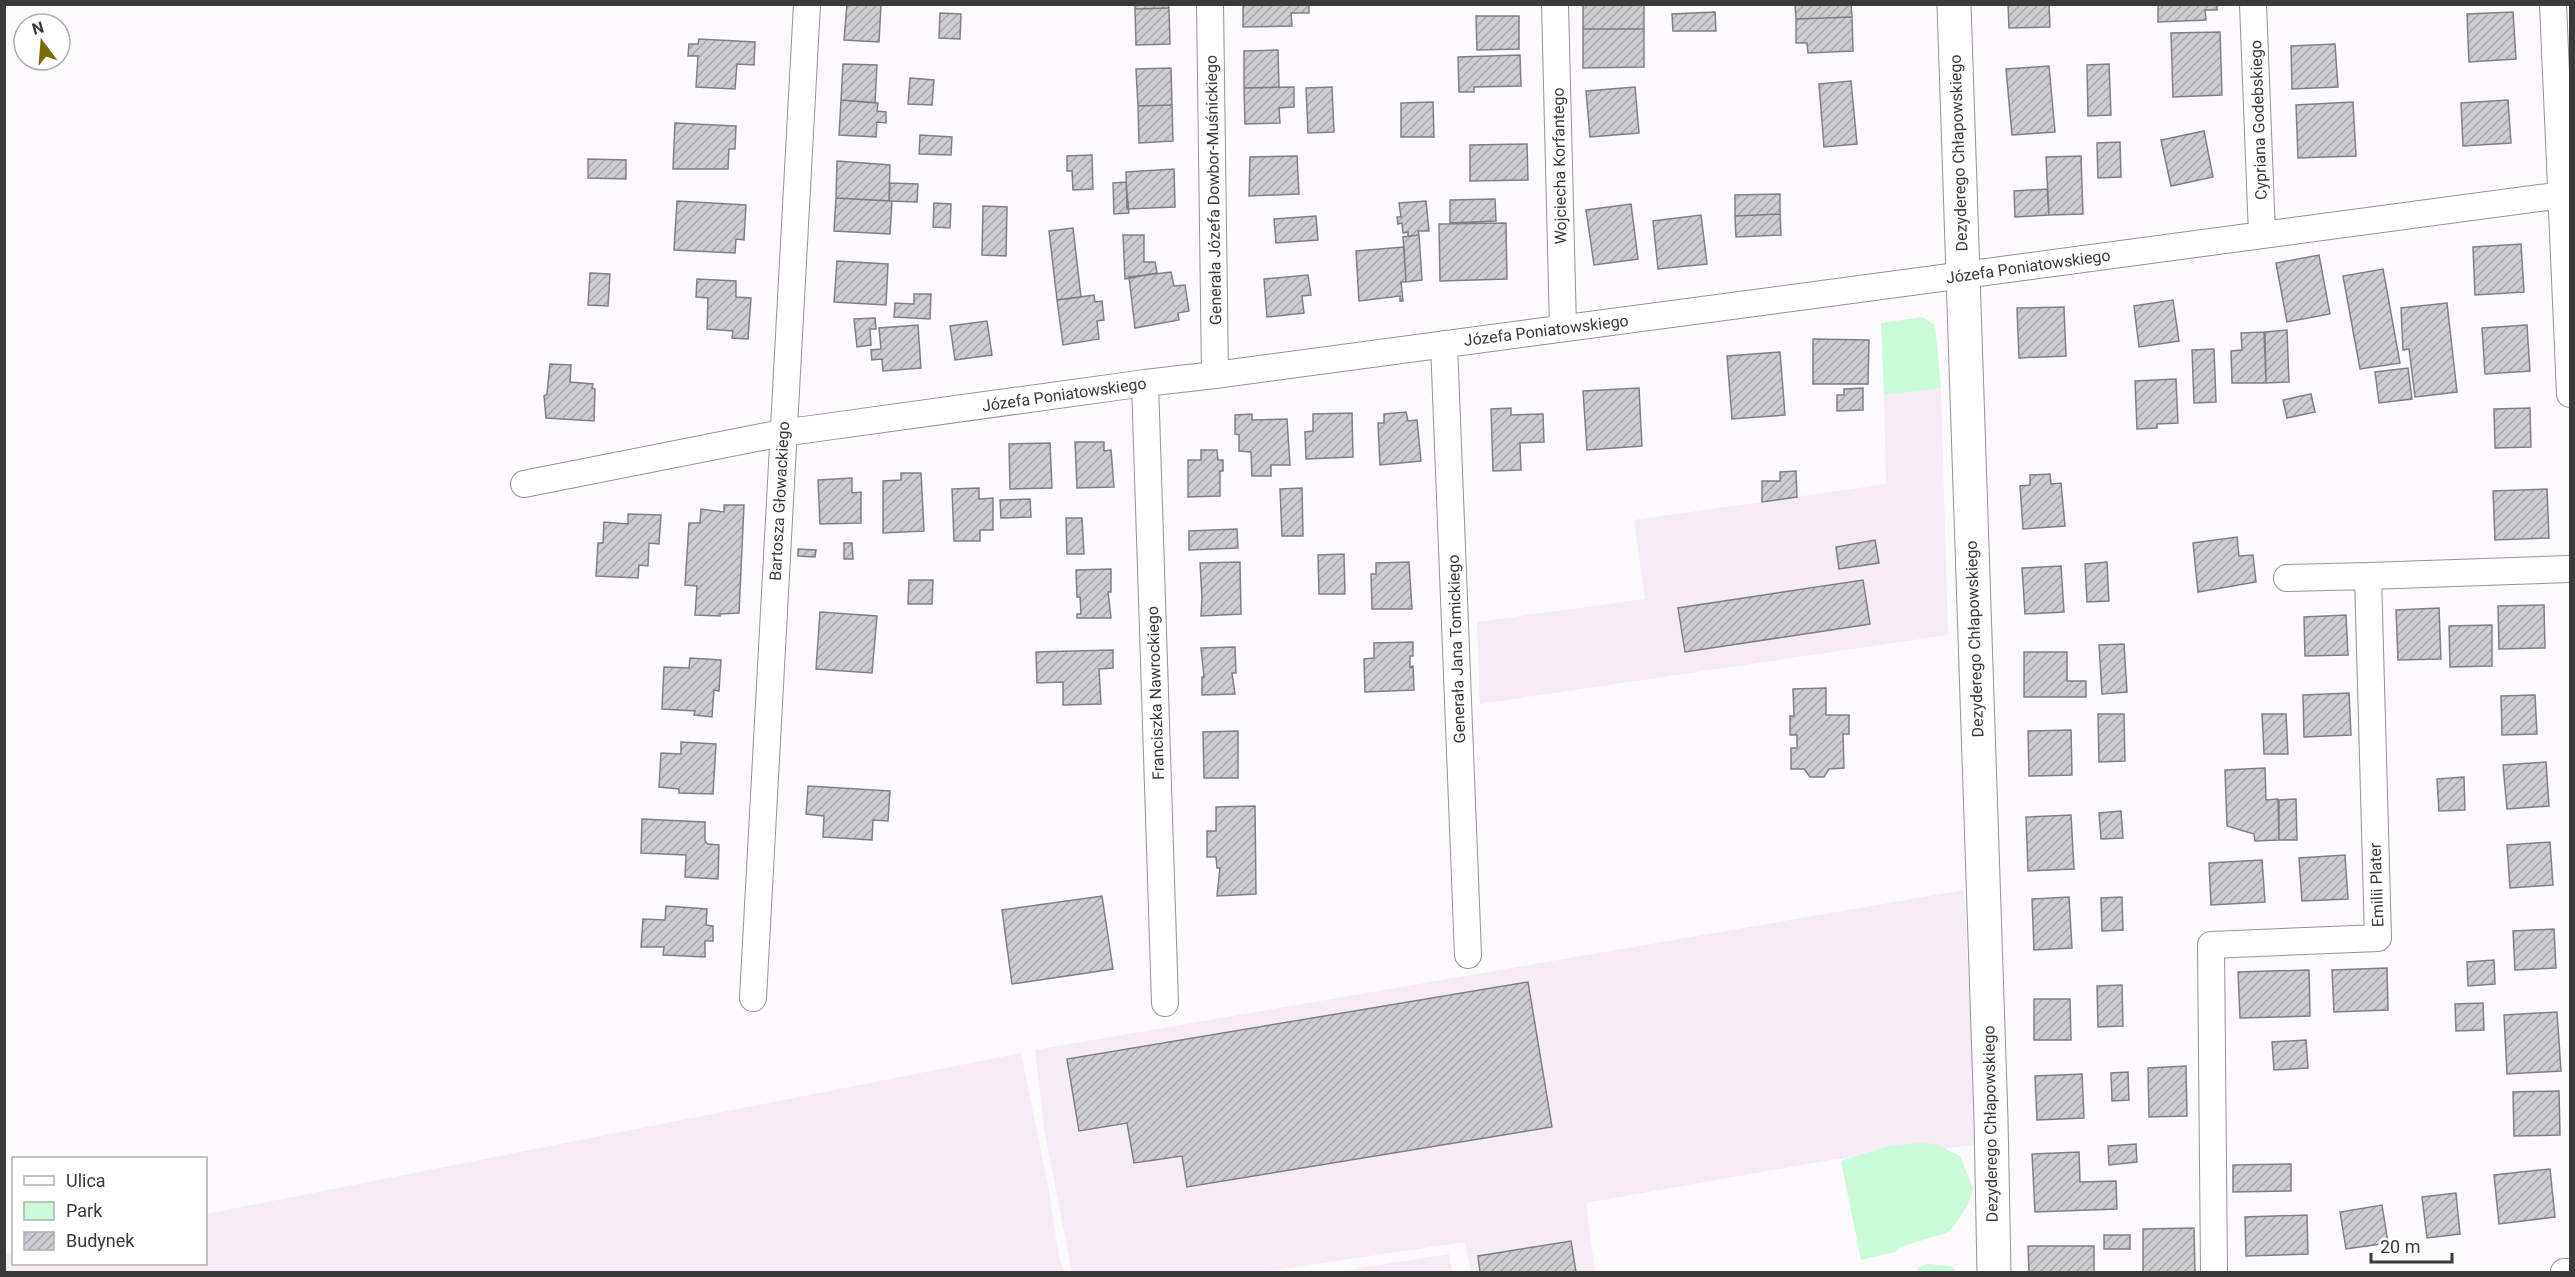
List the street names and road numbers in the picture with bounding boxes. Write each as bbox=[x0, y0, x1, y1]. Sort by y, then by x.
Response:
street label: Cypriana Godebskiego bbox=[2246, 40, 2271, 200]
street label: Dezyderego Chłapowskiego bbox=[1946, 54, 1971, 252]
street label: Generała Józefa Dowbor-Muśnickiego bbox=[1202, 55, 1225, 325]
street label: Wojciecha Korfantego bbox=[1549, 87, 1570, 245]
street label: Józefa Poniatowskiego bbox=[1945, 246, 2112, 287]
street label: Józefa Poniatowskiego bbox=[1463, 311, 1630, 350]
street label: Józefa Poniatowskiego bbox=[981, 374, 1148, 415]
street label: Bartosza Głowackiego bbox=[766, 421, 793, 581]
street label: Dezyderego Chłapowskiego bbox=[1962, 540, 1987, 738]
street label: Generała Jana Tomickiego bbox=[1444, 554, 1469, 744]
street label: Franciszka Nawrockiego bbox=[1143, 606, 1168, 780]
street label: Emilii Plater bbox=[2366, 842, 2387, 928]
street label: Dezyderego Chłapowskiego bbox=[1979, 1025, 2002, 1223]

